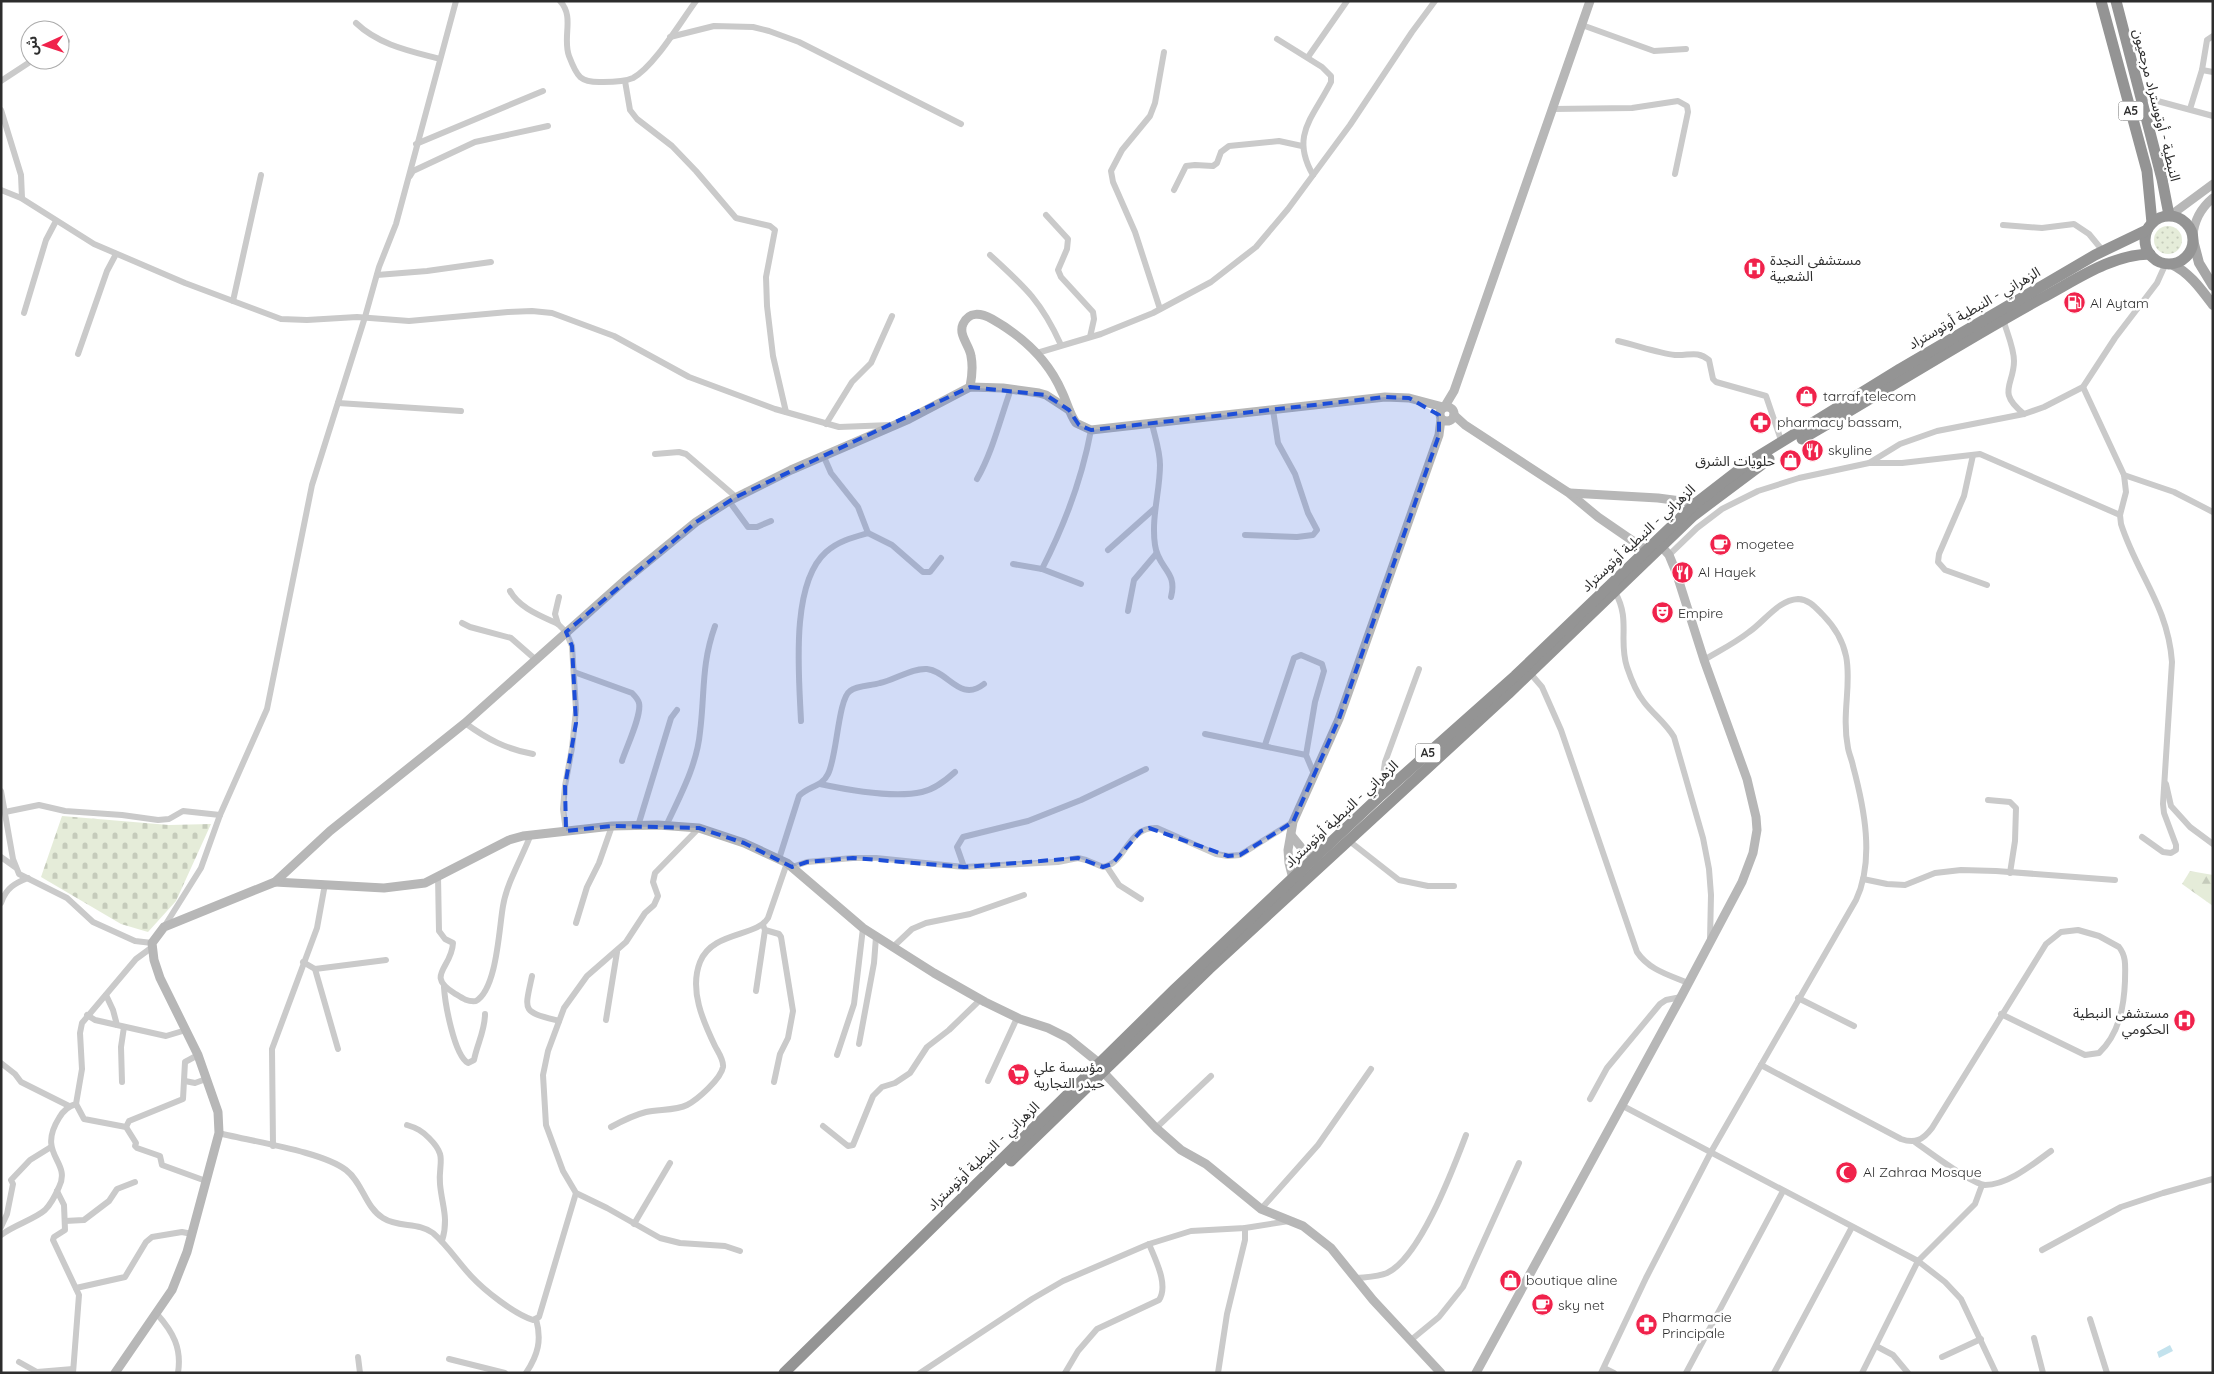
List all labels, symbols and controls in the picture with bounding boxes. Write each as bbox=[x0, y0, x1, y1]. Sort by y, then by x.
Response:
north arrow bbox=[20, 20, 70, 70]
street label: النبطية - أوتوستراد مرجعيون bbox=[2129, 27, 2185, 183]
text: ش bbox=[23, 36, 42, 56]
road number: A5 bbox=[2118, 102, 2144, 120]
place label: مستشفى النجدة الشعبية bbox=[1770, 251, 1861, 285]
hospital icon: مستشفى النجدة الشعبية bbox=[1742, 256, 1766, 280]
street label: الزهراني - النبطية أوتوستراد bbox=[1905, 263, 2044, 355]
fuel station icon: Al Aytam bbox=[2062, 291, 2086, 315]
place label: Al Aytam bbox=[2090, 294, 2149, 312]
shop icon: tarraf telecom bbox=[1795, 384, 1819, 408]
place label: tarraf telecom bbox=[1823, 387, 1916, 405]
pharmacy icon: pharmacy bassam, bbox=[1749, 410, 1773, 434]
place label: pharmacy bassam, bbox=[1777, 413, 1902, 431]
restaurant icon: skyline bbox=[1800, 438, 1824, 462]
place label: skyline bbox=[1828, 441, 1872, 459]
shop icon: حلويات الشرق bbox=[1779, 449, 1803, 473]
place label: حلويات الشرق bbox=[1695, 452, 1775, 470]
street label: الزهراني - النبطية أوتوستراد bbox=[1577, 480, 1700, 597]
cafe icon: mogetee bbox=[1708, 532, 1732, 556]
place label: mogetee bbox=[1736, 535, 1794, 553]
restaurant icon: Al Hayek bbox=[1670, 560, 1694, 584]
place label: Al Hayek bbox=[1698, 563, 1756, 581]
theatre icon: Empire bbox=[1650, 601, 1674, 625]
place label: Empire bbox=[1678, 604, 1723, 622]
road number: A5 bbox=[1416, 744, 1440, 762]
street label: الزهراني - النبطية أوتوستراد bbox=[1280, 756, 1403, 873]
place label: مستشفى النبطية الحكومي bbox=[2073, 1004, 2169, 1040]
hospital icon: مستشفى النبطية الحكومي bbox=[2173, 1009, 2197, 1033]
place label: مؤسسة علي حيدر التجاريه bbox=[1034, 1058, 1105, 1092]
supermarket icon: مؤسسة علي حيدر التجاريه bbox=[1006, 1063, 1030, 1087]
street label: الزهراني - النبطية أوتوستراد bbox=[923, 1097, 1045, 1216]
mosque icon: Al Zahraa Mosque bbox=[1835, 1160, 1859, 1184]
place label: Al Zahraa Mosque bbox=[1863, 1163, 1982, 1181]
shop icon: boutique aline bbox=[1498, 1268, 1522, 1292]
place label: boutique aline bbox=[1526, 1271, 1618, 1289]
cafe icon: sky net bbox=[1530, 1293, 1554, 1317]
place label: sky net bbox=[1558, 1296, 1605, 1314]
place label: Pharmacie Principale bbox=[1662, 1308, 1732, 1342]
pharmacy icon: Pharmacie Principale bbox=[1634, 1313, 1658, 1337]

